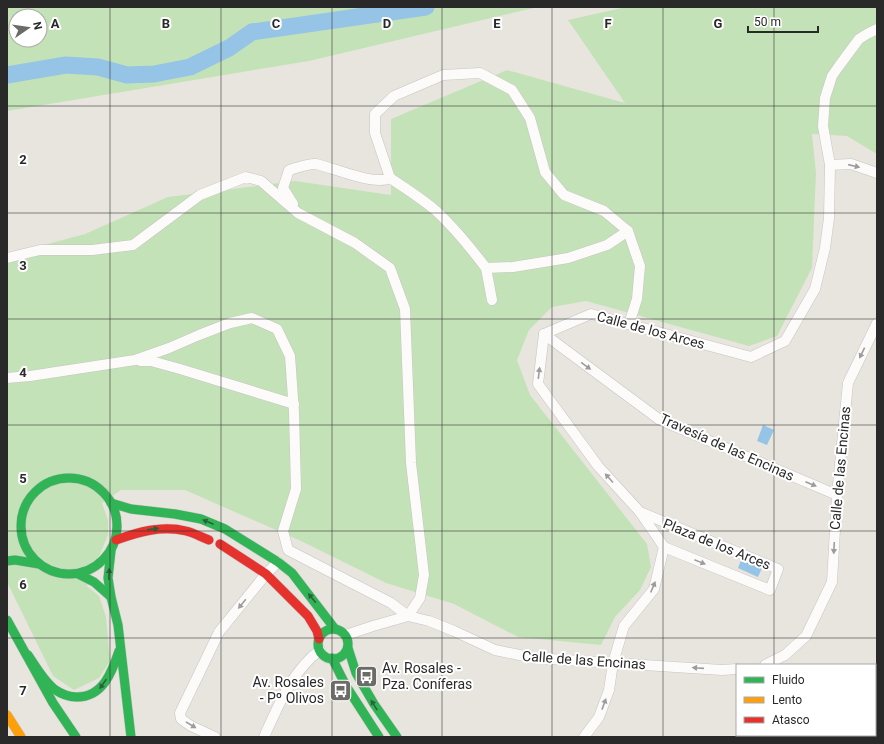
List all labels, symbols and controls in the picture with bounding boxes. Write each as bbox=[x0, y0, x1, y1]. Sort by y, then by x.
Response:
north arrow bbox=[8, 8, 48, 48]
scale bar bbox=[748, 8, 818, 34]
text: 50 m bbox=[754, 15, 781, 29]
text: A bbox=[51, 16, 60, 31]
text: B bbox=[162, 16, 170, 31]
text: C bbox=[272, 16, 281, 31]
text: D bbox=[383, 16, 391, 31]
text: E bbox=[493, 16, 501, 31]
text: F bbox=[604, 16, 612, 31]
text: G bbox=[714, 16, 723, 31]
text: N bbox=[30, 21, 45, 31]
text: 2 bbox=[19, 152, 27, 167]
one-way arrow bbox=[848, 163, 860, 169]
text: 3 bbox=[19, 258, 27, 273]
street label: Calle de los Arces bbox=[595, 308, 707, 352]
one-way arrow bbox=[859, 347, 865, 359]
one-way arrow bbox=[581, 362, 592, 370]
text: 4 bbox=[19, 365, 27, 380]
one-way arrow bbox=[536, 367, 542, 379]
street label: Calle de las Encinas bbox=[827, 406, 853, 530]
street label: Travesía de las Encinas bbox=[657, 410, 797, 484]
text: 5 bbox=[19, 471, 27, 486]
one-way arrow bbox=[605, 473, 614, 483]
one-way arrow bbox=[806, 482, 818, 488]
street label: Plaza de los Arces bbox=[661, 515, 773, 573]
one-way arrow bbox=[202, 518, 214, 524]
one-way arrow bbox=[147, 526, 159, 532]
one-way arrow bbox=[831, 542, 838, 554]
one-way arrow bbox=[695, 559, 707, 565]
one-way arrow bbox=[106, 567, 112, 580]
text: 6 bbox=[19, 577, 27, 592]
one-way arrow bbox=[651, 581, 657, 593]
one-way arrow bbox=[307, 593, 316, 603]
one-way arrow bbox=[237, 599, 246, 609]
street label: Calle de las Encinas bbox=[522, 648, 646, 672]
place label: Av. Rosales - Pza. Coníferas bbox=[382, 660, 472, 692]
bus stop icon: Av. Rosales - Pza. Coníferas bbox=[354, 663, 380, 689]
legend bbox=[736, 664, 876, 736]
one-way arrow bbox=[692, 665, 704, 672]
text: Fluido bbox=[772, 673, 805, 687]
place label: Av. Rosales - Pº Olivos bbox=[252, 674, 324, 706]
bus stop icon: Av. Rosales - Pº Olivos bbox=[327, 677, 353, 703]
one-way arrow bbox=[99, 679, 107, 690]
text: 7 bbox=[19, 683, 27, 698]
text: Lento bbox=[772, 693, 802, 707]
one-way arrow bbox=[601, 698, 607, 710]
one-way arrow bbox=[371, 699, 378, 711]
text: Atasco bbox=[772, 713, 810, 727]
one-way arrow bbox=[185, 722, 197, 729]

